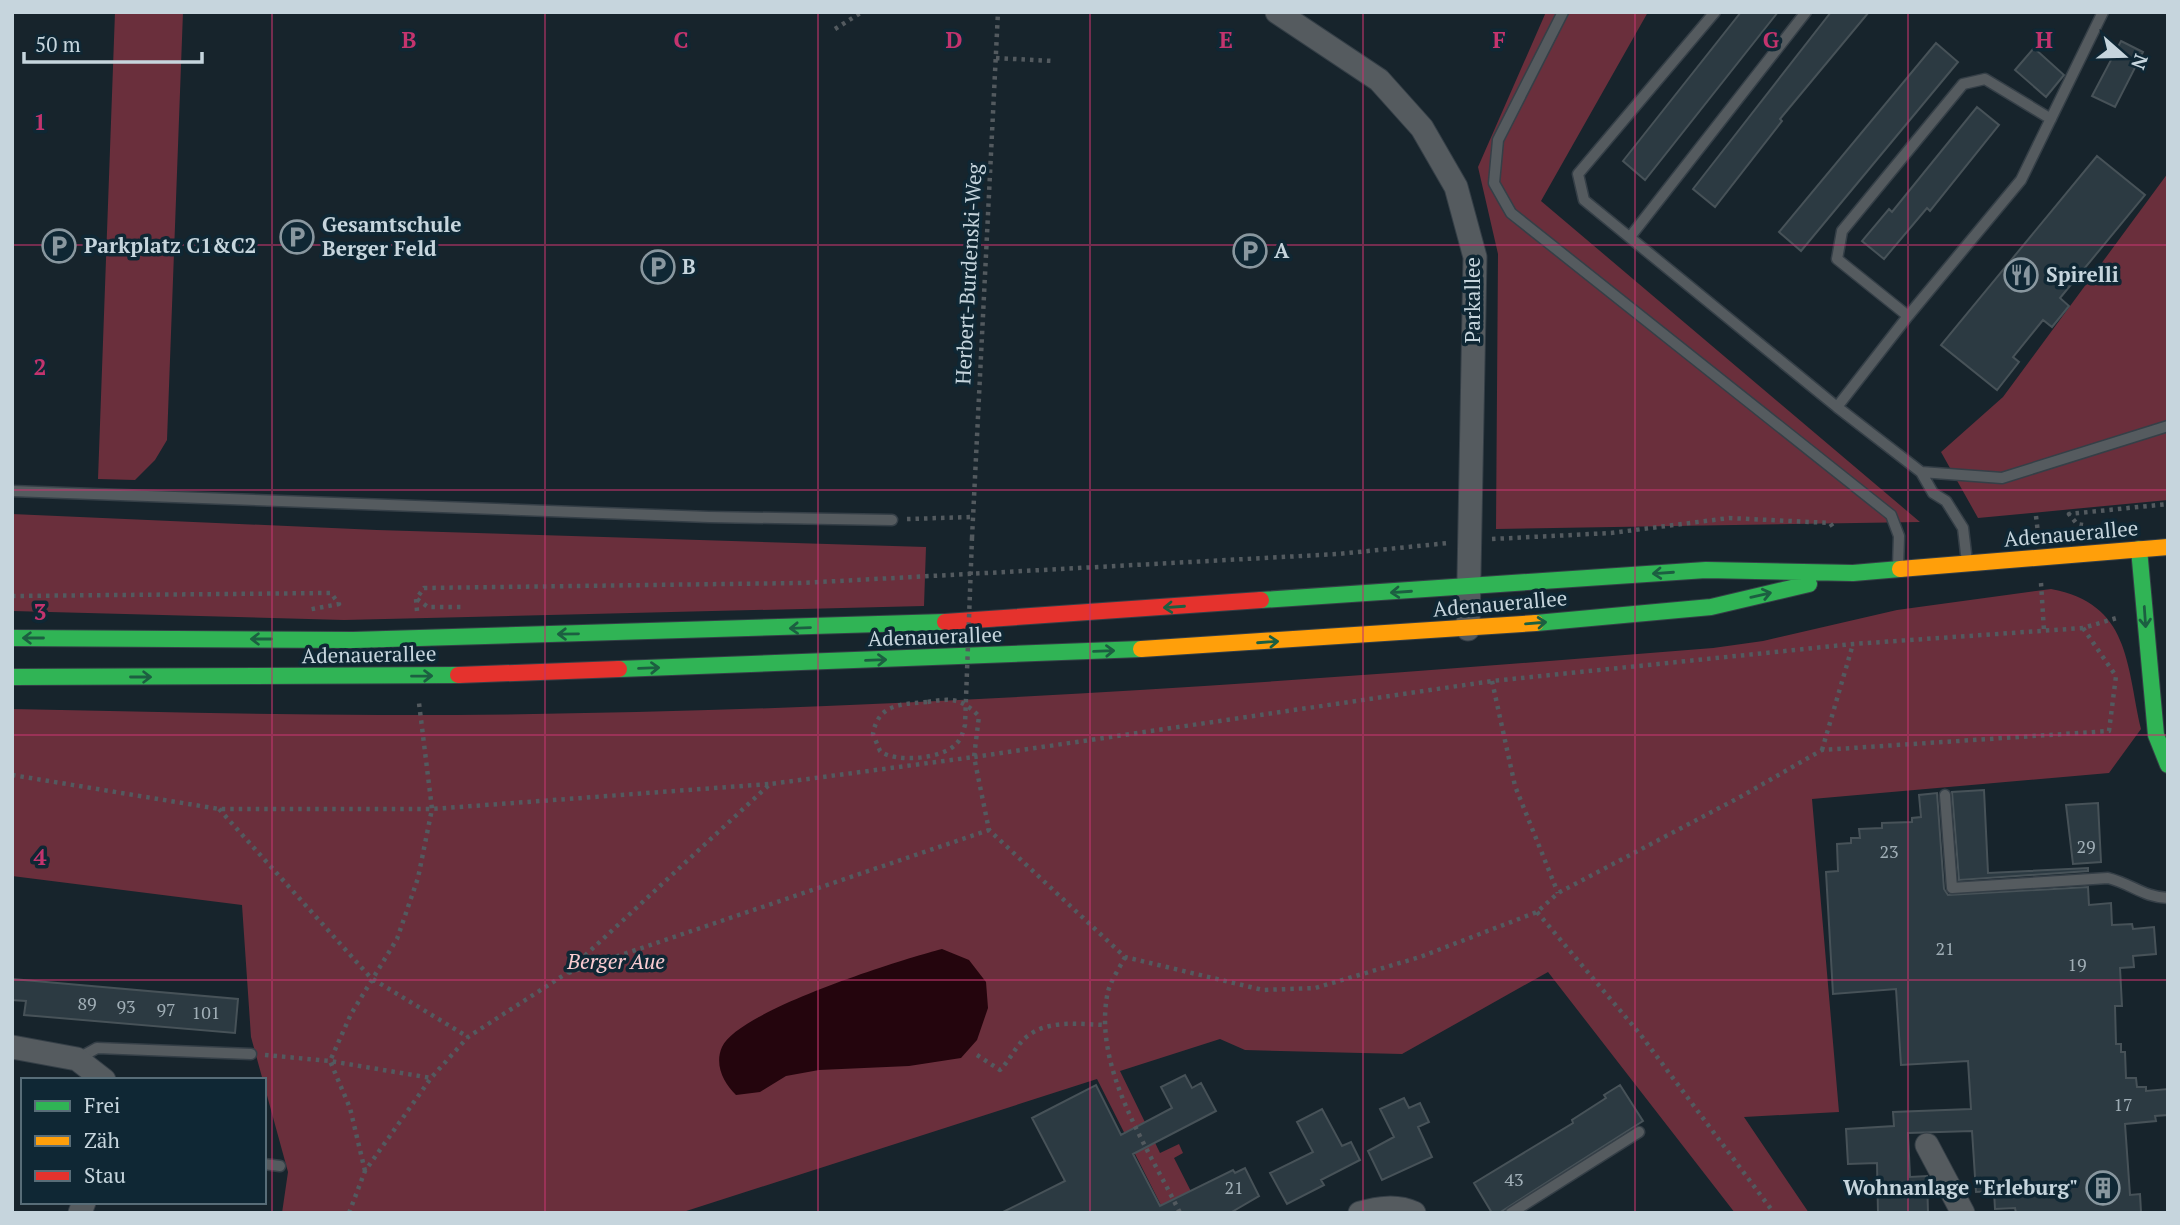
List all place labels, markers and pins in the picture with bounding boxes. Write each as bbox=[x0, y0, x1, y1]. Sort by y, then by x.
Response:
place label: Gesamtschule Berger Feld bbox=[322, 210, 462, 262]
parking icon: Gesamtschule Berger Feld bbox=[278, 218, 316, 256]
parking icon: Parkplatz C1&C2 bbox=[40, 227, 78, 265]
place label: Parkplatz C1&C2 bbox=[84, 231, 256, 259]
parking icon: A bbox=[1231, 232, 1269, 270]
place label: A bbox=[1274, 236, 1290, 264]
parking icon: B bbox=[639, 248, 677, 286]
place label: B bbox=[682, 252, 696, 280]
restaurant icon: Spirelli bbox=[2002, 256, 2040, 294]
place label: Spirelli bbox=[2046, 260, 2119, 288]
building icon: Wohnanlage "Erleburg" bbox=[2084, 1169, 2122, 1207]
place label: Wohnanlage "Erleburg" bbox=[1843, 1173, 2078, 1201]

